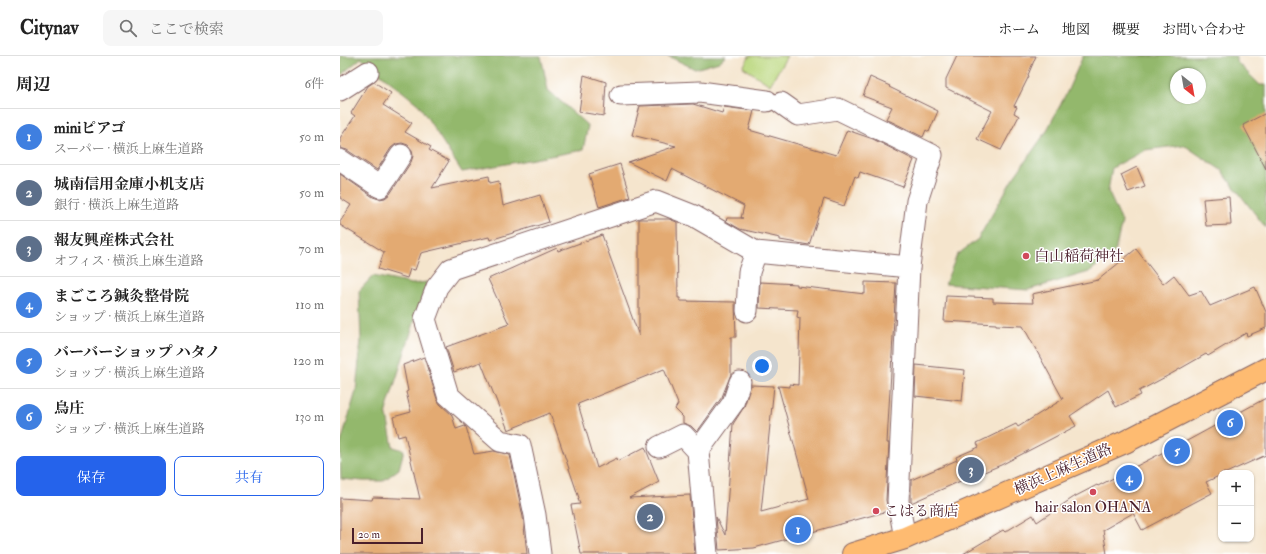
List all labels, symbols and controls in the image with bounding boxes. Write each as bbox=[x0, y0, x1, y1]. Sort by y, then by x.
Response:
search box bbox=[103, 10, 383, 46]
text: Citynav bbox=[20, 16, 79, 40]
icon: search bbox=[117, 17, 139, 39]
text: ここで検索 bbox=[149, 20, 224, 39]
text: ホーム bbox=[998, 21, 1040, 38]
text: 地図 bbox=[1062, 21, 1090, 38]
text: 概要 bbox=[1112, 21, 1140, 38]
text: お問い合わせ bbox=[1162, 21, 1246, 38]
north arrow bbox=[1170, 68, 1206, 104]
text: 周辺 bbox=[16, 74, 50, 95]
text: 6件 bbox=[304, 76, 324, 92]
text: miniピアゴ bbox=[54, 119, 126, 138]
text: 1 bbox=[27, 129, 31, 145]
text: 50 m bbox=[299, 129, 324, 145]
text: スーパー · 横浜上麻生道路 bbox=[54, 141, 204, 157]
text: 城南信用金庫小机支店 bbox=[54, 175, 204, 194]
text: 2 bbox=[26, 185, 32, 201]
text: 50 m bbox=[299, 185, 324, 201]
text: 銀行 · 横浜上麻生道路 bbox=[54, 197, 179, 213]
text: 報友興産株式会社 bbox=[54, 231, 174, 250]
text: 3 bbox=[27, 241, 32, 257]
text: 70 m bbox=[299, 241, 324, 257]
place label: 白山稲荷神社 bbox=[1034, 247, 1124, 266]
marker: 白山稲荷神社 bbox=[1021, 251, 1031, 261]
text: オフィス · 横浜上麻生道路 bbox=[54, 253, 204, 269]
text: まごころ鍼灸整骨院 bbox=[54, 287, 189, 306]
text: 4 bbox=[25, 297, 33, 313]
text: 110 m bbox=[295, 297, 324, 313]
text: ショップ · 横浜上麻生道路 bbox=[54, 309, 205, 325]
text: バーバーショップ ハタノ bbox=[54, 343, 220, 362]
text: 5 bbox=[26, 353, 32, 369]
text: 120 m bbox=[293, 353, 324, 369]
your location bbox=[752, 356, 772, 376]
text: ショップ · 横浜上麻生道路 bbox=[54, 365, 205, 381]
text: 鳥庄 bbox=[54, 399, 84, 418]
pin: 6 bbox=[1217, 408, 1243, 438]
text: 6 bbox=[26, 409, 32, 425]
text: 130 m bbox=[295, 409, 324, 425]
text: ショップ · 横浜上麻生道路 bbox=[54, 421, 205, 437]
pin: 5 bbox=[1164, 436, 1190, 466]
street label: 横浜上麻生道路 bbox=[1011, 439, 1115, 499]
pin: 3 bbox=[958, 455, 984, 485]
button: 保存 bbox=[16, 456, 166, 496]
button: 共有 bbox=[174, 456, 324, 496]
pin: 4 bbox=[1116, 463, 1142, 493]
map controls bbox=[1218, 470, 1254, 542]
button: + bbox=[1218, 470, 1254, 506]
marker: hair salon OHANA bbox=[1088, 487, 1098, 497]
place label: hair salon OHANA bbox=[1035, 498, 1152, 517]
pin: 2 bbox=[637, 502, 663, 532]
place label: こはる商店 bbox=[884, 502, 959, 521]
marker: こはる商店 bbox=[871, 506, 881, 516]
button: − bbox=[1218, 506, 1254, 542]
pin: 1 bbox=[785, 515, 811, 545]
scale bar bbox=[352, 526, 423, 545]
text: 20 m bbox=[358, 528, 380, 541]

